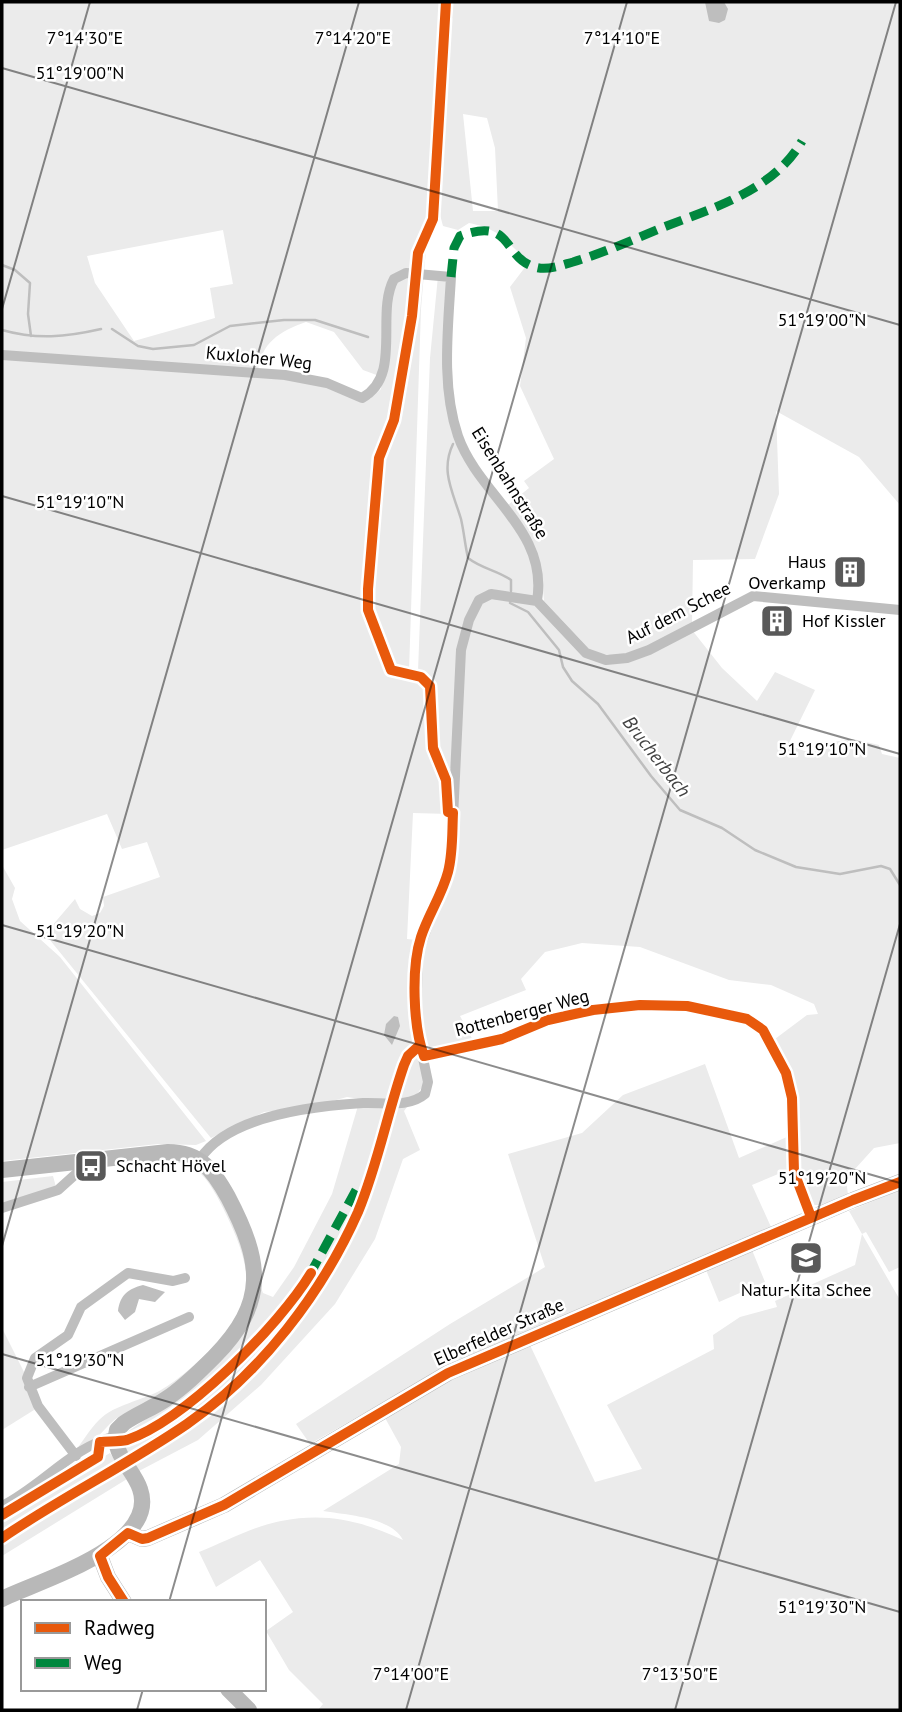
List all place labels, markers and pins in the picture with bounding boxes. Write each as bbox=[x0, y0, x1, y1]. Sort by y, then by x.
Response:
place label: Haus Overkamp bbox=[748, 550, 826, 594]
building icon: Haus Overkamp bbox=[831, 553, 869, 591]
building icon: Hof Kissler bbox=[758, 602, 796, 640]
place label: Hof Kissler bbox=[802, 609, 886, 632]
bus stop icon: Schacht Hövel bbox=[72, 1147, 110, 1185]
place label: Schacht Hövel bbox=[116, 1154, 226, 1177]
school or university icon: Natur-Kita Schee bbox=[787, 1239, 825, 1277]
place label: Natur-Kita Schee bbox=[741, 1278, 871, 1301]

